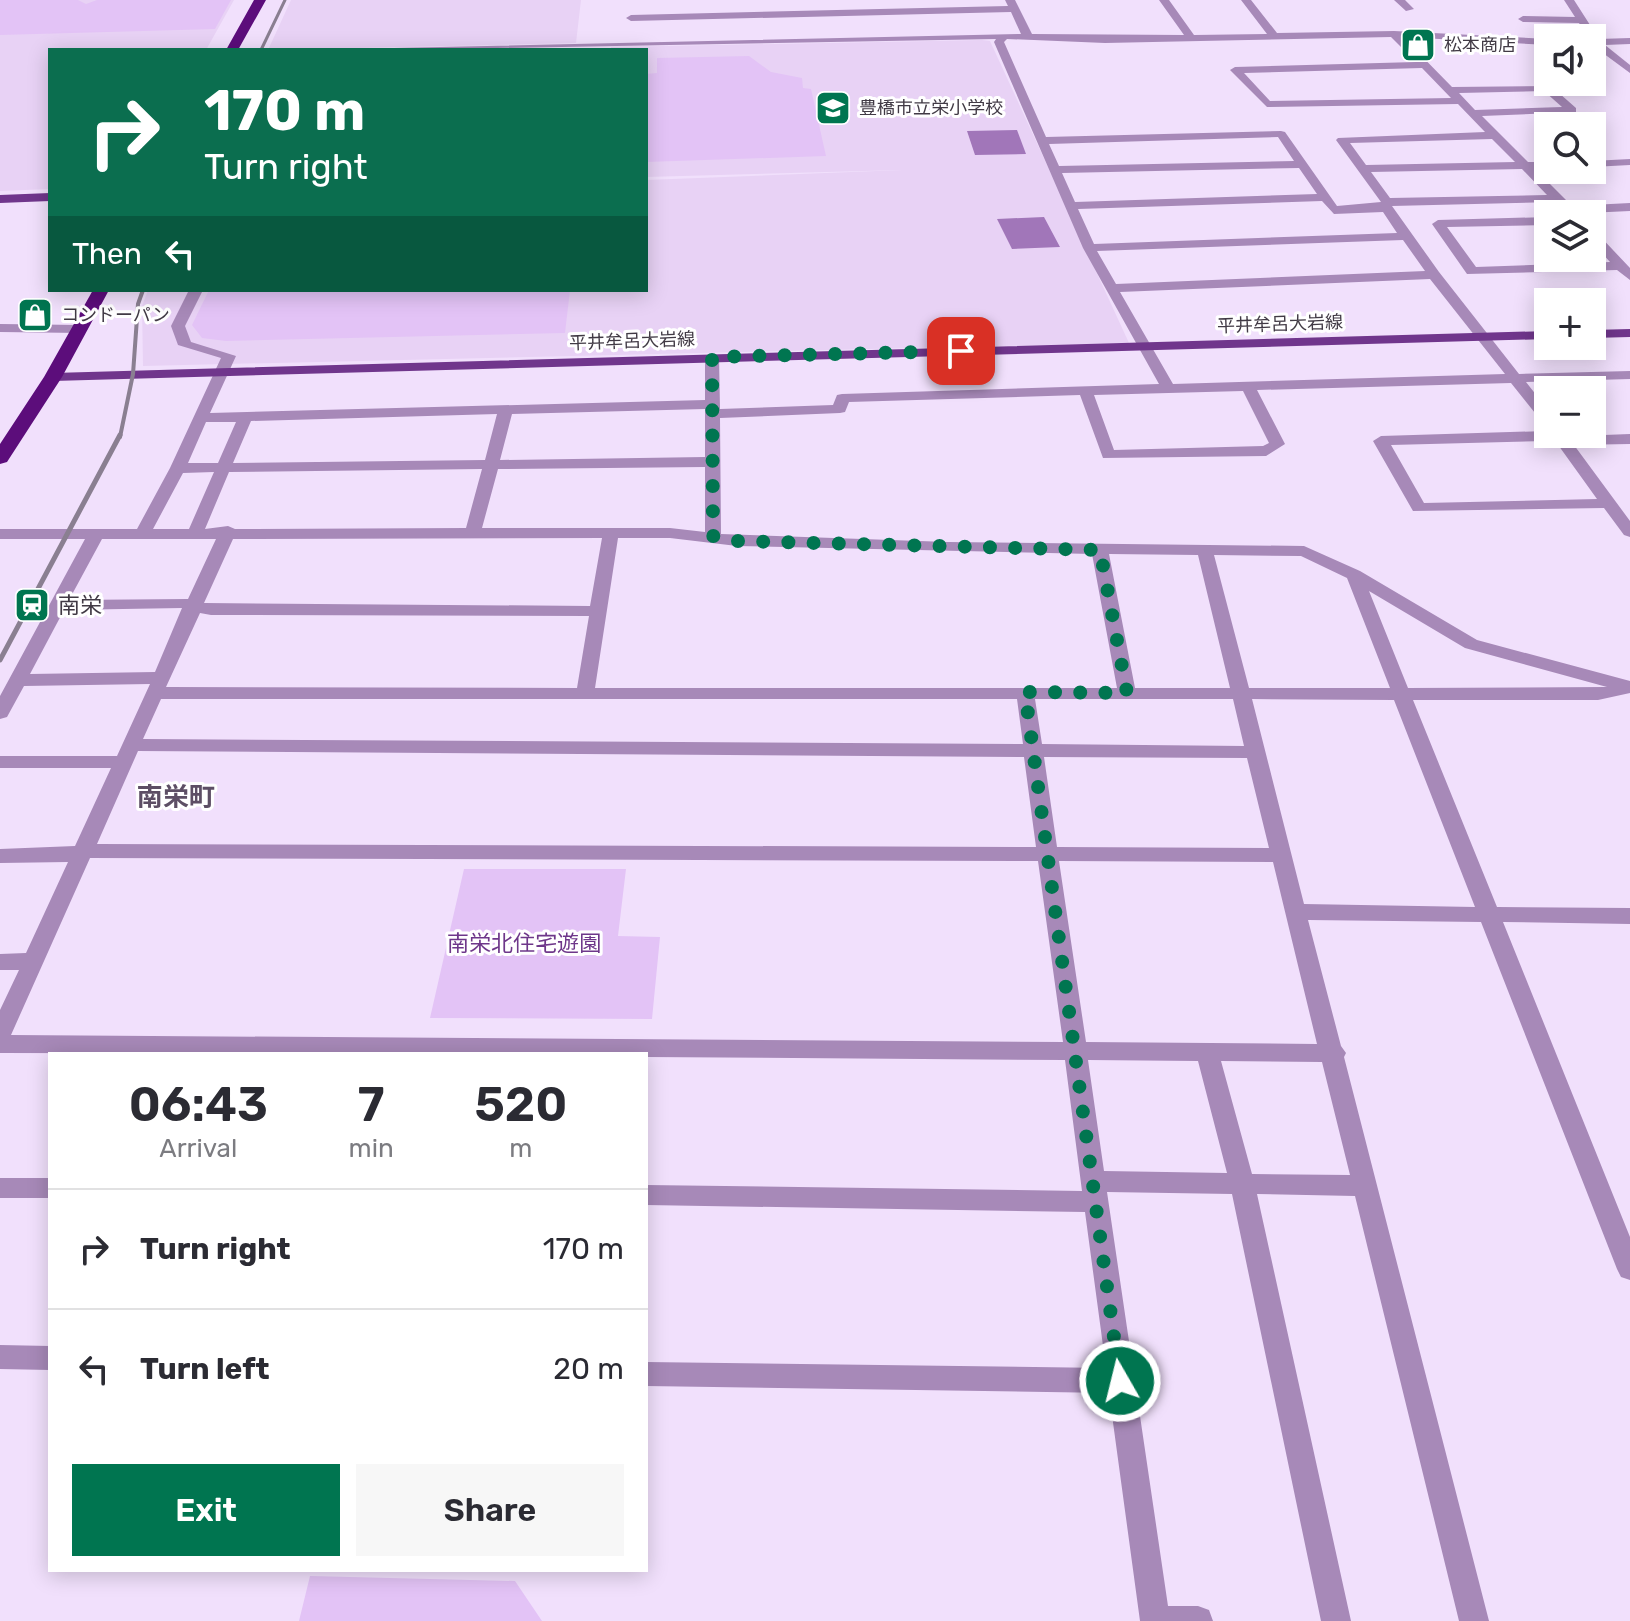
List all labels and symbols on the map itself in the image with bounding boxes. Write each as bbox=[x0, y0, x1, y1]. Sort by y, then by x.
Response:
shop icon: 松本商店 bbox=[1399, 26, 1437, 64]
place label: 松本商店 bbox=[1444, 34, 1516, 56]
school or university icon: 豊橋市立栄小学校 bbox=[814, 89, 852, 127]
place label: 豊橋市立栄小学校 bbox=[859, 97, 1003, 119]
shop icon: コンドーパン bbox=[16, 296, 54, 334]
place label: コンドーパン bbox=[61, 304, 170, 326]
street label: 平井牟呂大岩線 bbox=[1217, 311, 1343, 337]
pin bbox=[927, 317, 995, 385]
street label: 平井牟呂大岩線 bbox=[569, 328, 695, 354]
station icon: 南栄 bbox=[13, 586, 51, 624]
place label: 南栄 bbox=[58, 592, 102, 619]
district label: 南栄町 bbox=[137, 782, 215, 813]
park label: 南栄北住宅遊園 bbox=[447, 930, 601, 957]
position arrow bbox=[1078, 1339, 1162, 1423]

